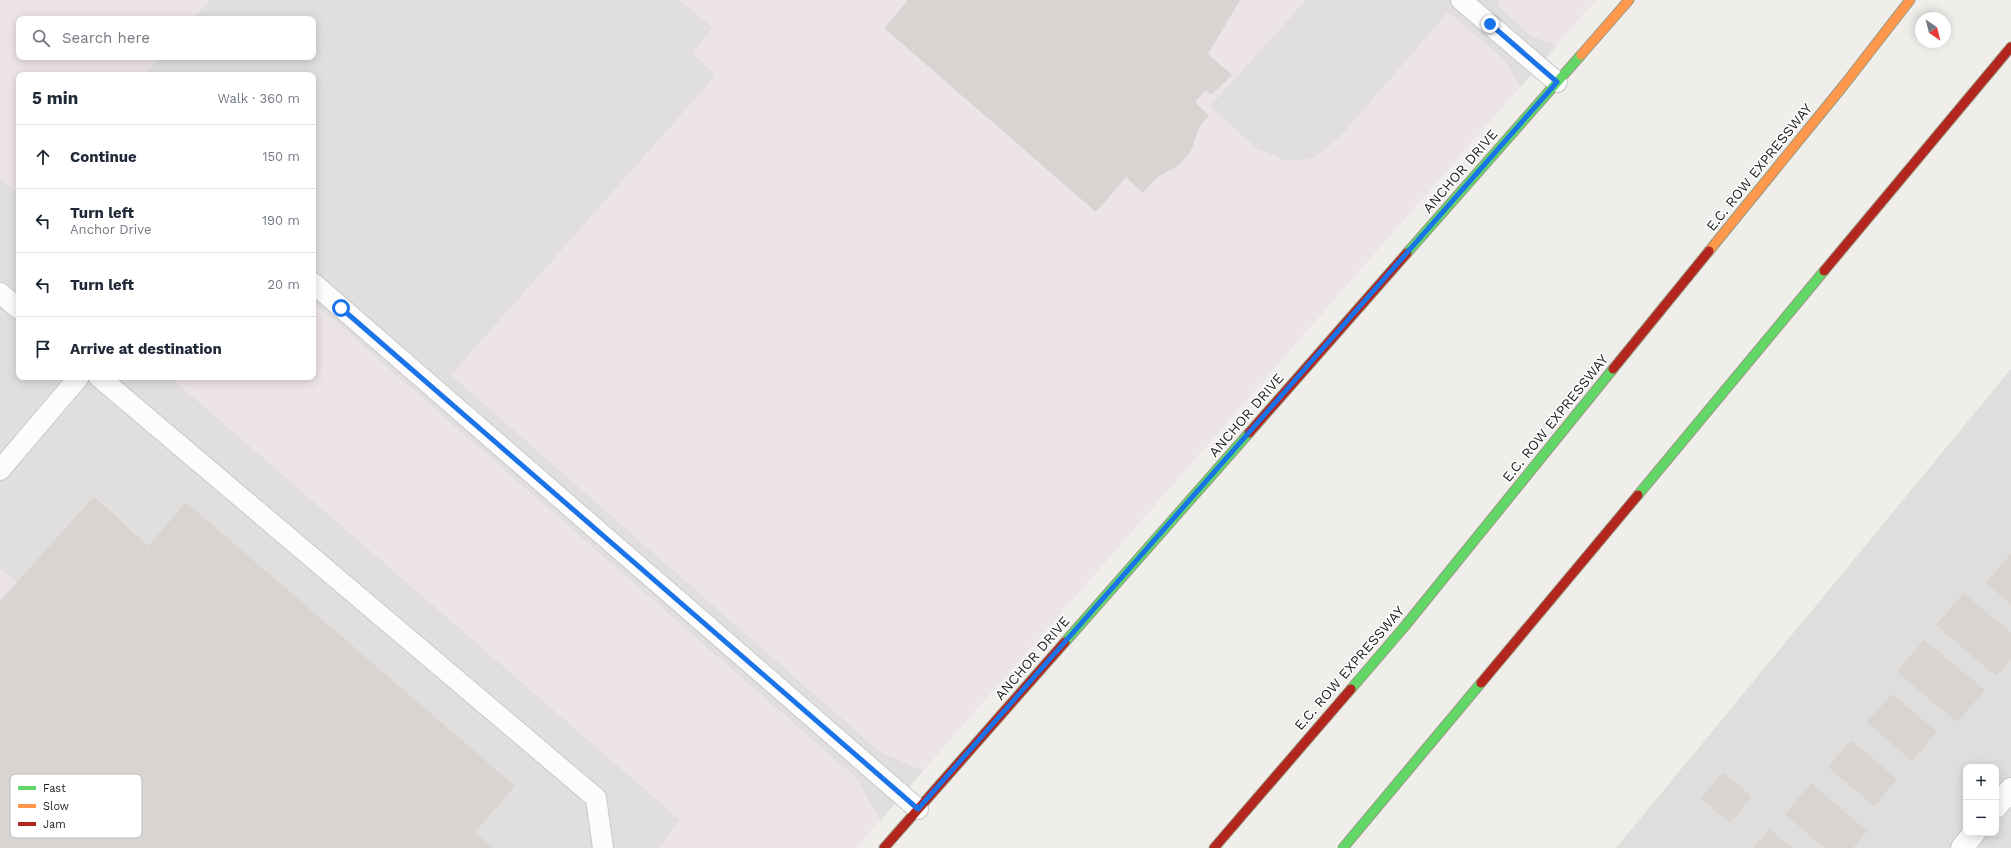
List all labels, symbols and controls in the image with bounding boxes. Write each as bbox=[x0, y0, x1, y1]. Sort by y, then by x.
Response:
north arrow bbox=[1915, 12, 1951, 48]
route end bbox=[1481, 15, 1499, 33]
search box bbox=[16, 16, 316, 60]
icon: search bbox=[30, 27, 52, 49]
text: Search here bbox=[62, 29, 150, 47]
text: 5 min bbox=[32, 88, 78, 108]
text: Walk · 360 m bbox=[217, 91, 300, 106]
street label: E.C. ROW EXPRESSWAY bbox=[1703, 100, 1815, 234]
street label: ANCHOR DRIVE bbox=[1419, 126, 1501, 216]
icon: ahead bbox=[32, 146, 54, 168]
text: Continue bbox=[70, 148, 137, 166]
text: 150 m bbox=[262, 149, 300, 164]
text: Turn left bbox=[70, 204, 134, 222]
icon: left bbox=[32, 210, 54, 232]
text: 190 m bbox=[262, 213, 300, 228]
text: Anchor Drive bbox=[70, 222, 152, 237]
icon: left bbox=[32, 274, 54, 296]
text: Turn left bbox=[70, 276, 134, 294]
text: 20 m bbox=[268, 277, 300, 292]
route start bbox=[332, 299, 350, 317]
icon: arrive bbox=[32, 338, 54, 360]
text: Arrive at destination bbox=[70, 340, 222, 358]
street label: E.C. ROW EXPRESSWAY bbox=[1499, 351, 1611, 485]
street label: ANCHOR DRIVE bbox=[1205, 370, 1287, 460]
street label: E.C. ROW EXPRESSWAY bbox=[1291, 603, 1407, 733]
street label: ANCHOR DRIVE bbox=[991, 613, 1073, 703]
map controls bbox=[1963, 764, 1999, 836]
button: + bbox=[1963, 764, 1999, 800]
legend bbox=[10, 774, 142, 838]
text: Fast bbox=[43, 782, 66, 795]
text: Slow bbox=[43, 800, 69, 813]
button: − bbox=[1963, 800, 1999, 836]
text: Jam bbox=[43, 818, 66, 831]

